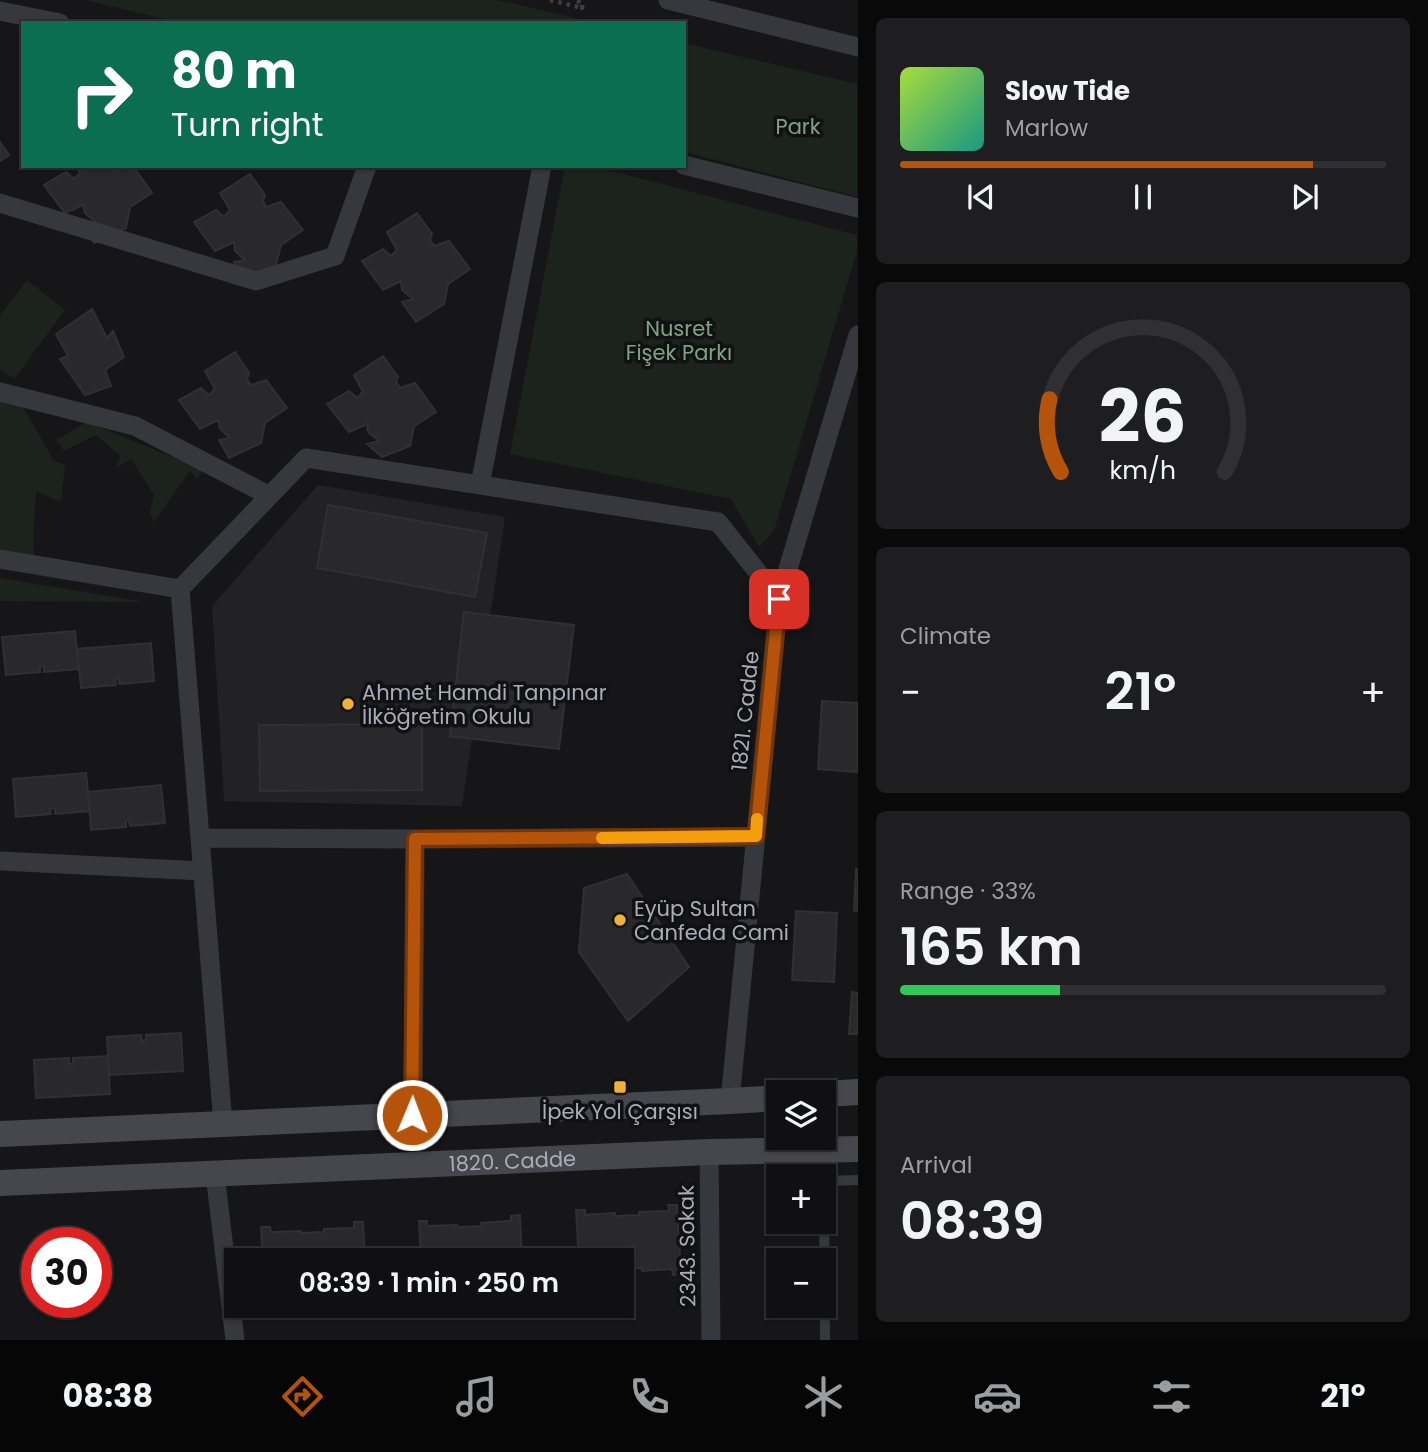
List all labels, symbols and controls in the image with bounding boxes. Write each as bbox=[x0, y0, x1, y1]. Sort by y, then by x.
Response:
text: 80 m bbox=[171, 37, 297, 105]
icon: right bbox=[56, 49, 147, 140]
text: Slow Tide bbox=[1005, 73, 1130, 109]
text: Turn right bbox=[171, 102, 323, 147]
park label: Park bbox=[775, 112, 821, 141]
text: Marlow bbox=[1005, 112, 1088, 144]
icon: previous bbox=[962, 178, 1000, 216]
icon: pause bbox=[1124, 178, 1162, 216]
icon: next bbox=[1286, 178, 1324, 216]
park label: Nusret Fişek Parkı bbox=[626, 314, 732, 367]
text: 26 bbox=[1099, 366, 1187, 467]
text: km/h bbox=[1110, 452, 1176, 487]
pin bbox=[749, 569, 809, 629]
icon: arrive bbox=[760, 580, 798, 618]
text: Climate bbox=[900, 620, 991, 652]
street label: 1821. Cadde bbox=[724, 650, 766, 772]
text: 21° bbox=[1105, 655, 1176, 728]
text: − bbox=[900, 666, 921, 719]
text: + bbox=[1360, 666, 1386, 719]
place label: Ahmet Hamdi Tanpınar İlköğretim Okulu bbox=[362, 678, 607, 731]
marker: Ahmet Hamdi Tanpınar İlköğretim Okulu bbox=[340, 696, 356, 712]
text: Range · 33% bbox=[900, 875, 1036, 907]
place label: Eyüp Sultan Canfeda Cami bbox=[634, 894, 789, 947]
text: 165 km bbox=[900, 910, 1083, 983]
marker: Eyüp Sultan Canfeda Cami bbox=[612, 912, 628, 928]
position arrow bbox=[375, 1078, 449, 1152]
marker: İpek Yol Çarşısı bbox=[612, 1079, 628, 1095]
map controls bbox=[766, 1080, 836, 1318]
button: layers bbox=[766, 1080, 836, 1150]
place label: İpek Yol Çarşısı bbox=[542, 1097, 698, 1126]
street label: 1820. Cadde bbox=[448, 1143, 577, 1178]
text: Arrival bbox=[900, 1149, 972, 1181]
button: + bbox=[766, 1164, 836, 1234]
text: 08:39 bbox=[900, 1184, 1044, 1257]
street label: 2343. Sokak bbox=[671, 1185, 703, 1307]
speed limit sign: 30 bbox=[21, 1227, 112, 1318]
button: − bbox=[766, 1248, 836, 1318]
text: 08:39 · 1 min · 250 m bbox=[299, 1265, 559, 1301]
icon: directions bbox=[278, 1372, 327, 1421]
icon: music bbox=[452, 1372, 501, 1421]
icon: phone bbox=[625, 1372, 674, 1421]
icon: climate bbox=[799, 1372, 848, 1421]
icon: car bbox=[973, 1372, 1022, 1421]
icon: filters bbox=[1147, 1372, 1196, 1421]
text: 08:38 bbox=[62, 1373, 153, 1418]
text: 21° bbox=[1320, 1373, 1366, 1418]

